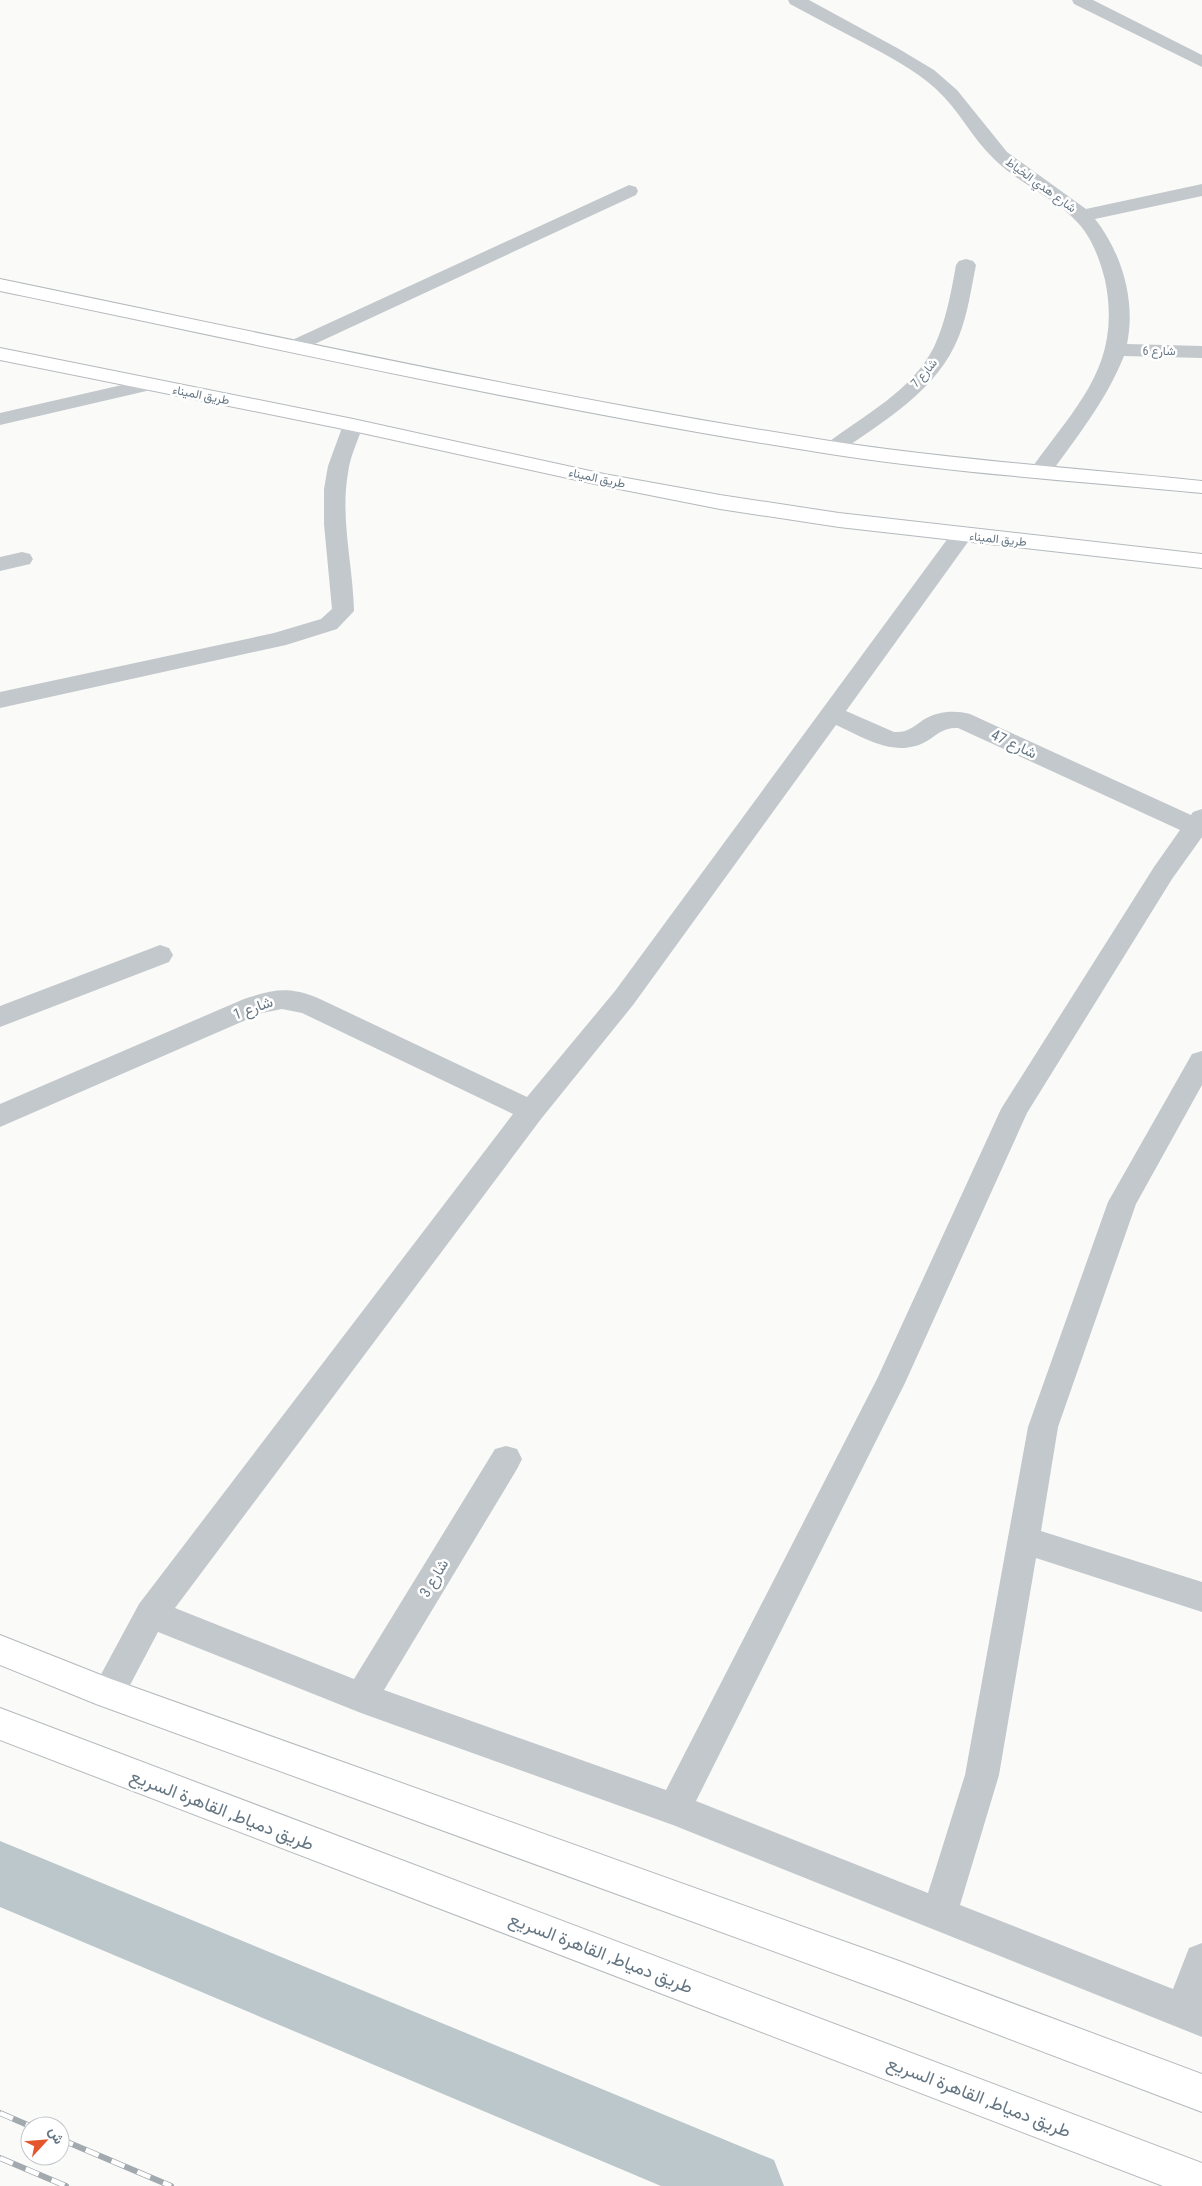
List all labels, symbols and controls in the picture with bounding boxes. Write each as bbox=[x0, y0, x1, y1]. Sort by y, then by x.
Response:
street label: شارع هدي الخياط bbox=[1001, 155, 1079, 218]
street label: شارع 6 bbox=[1142, 344, 1176, 360]
street label: شارع 7 bbox=[908, 356, 942, 391]
street label: طريق الميناء bbox=[171, 383, 231, 408]
street label: طريق الميناء bbox=[567, 465, 627, 492]
street label: طريق الميناء bbox=[968, 529, 1028, 550]
street label: شارع 47 bbox=[987, 726, 1040, 764]
street label: شارع 1 bbox=[231, 992, 276, 1025]
street label: شارع 3 bbox=[416, 1556, 454, 1601]
street label: طريق دمياط, القاهرة السريع bbox=[127, 1765, 317, 1856]
street label: طريق دمياط, القاهرة السريع bbox=[506, 1908, 696, 1999]
street label: طريق دمياط, القاهرة السريع bbox=[884, 2052, 1074, 2143]
north arrow bbox=[20, 2116, 70, 2166]
text: ش bbox=[45, 2124, 68, 2147]

